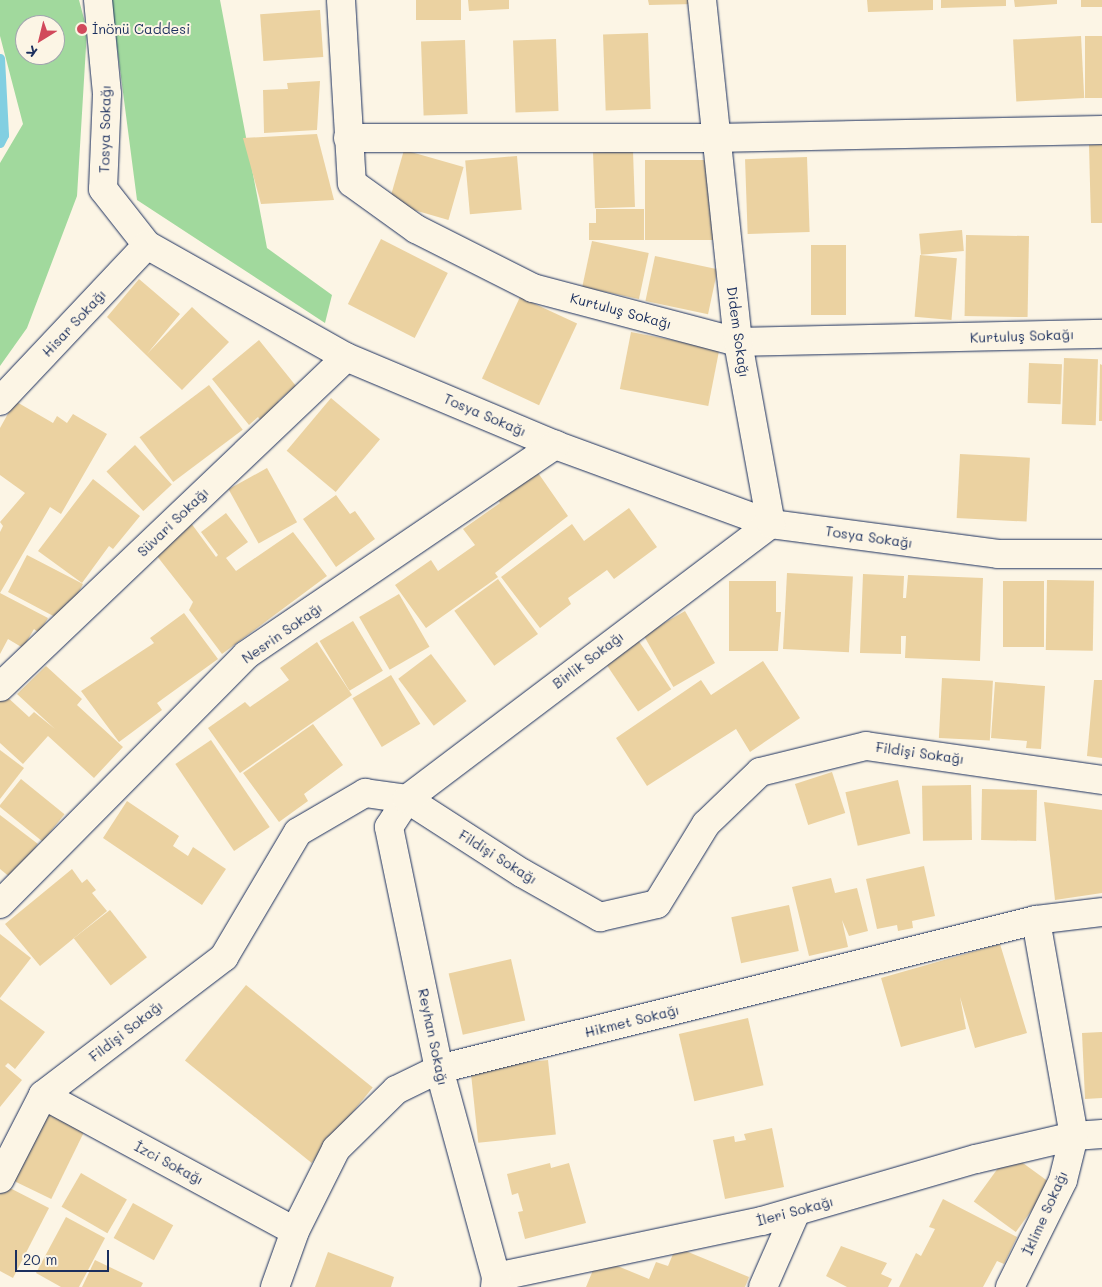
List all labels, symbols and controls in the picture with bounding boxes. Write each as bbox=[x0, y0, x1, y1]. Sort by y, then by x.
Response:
north arrow bbox=[15, 15, 65, 65]
place label: İnönü Caddesi bbox=[92, 21, 190, 37]
marker: İnönü Caddesi bbox=[76, 23, 88, 35]
text: K bbox=[22, 41, 41, 62]
street label: Tosya Sokağı bbox=[96, 85, 114, 173]
street label: Didem Sokağı bbox=[723, 285, 753, 379]
street label: Hisar Sokağı bbox=[38, 286, 110, 360]
street label: Kurtuluş Sokağı bbox=[568, 289, 674, 333]
street label: Kurtuluş Sokağı bbox=[970, 326, 1074, 346]
street label: Tosya Sokağı bbox=[441, 390, 529, 440]
street label: Süvari Sokağı bbox=[134, 484, 212, 560]
street label: Tosya Sokağı bbox=[824, 523, 914, 551]
street label: Nesrin Sokağı bbox=[239, 599, 325, 667]
street label: Birlik Sokağı bbox=[549, 628, 627, 692]
street label: Fildişi Sokağı bbox=[875, 738, 965, 768]
street label: Fildişi Sokağı bbox=[456, 826, 540, 888]
street label: Reyhan Sokağı bbox=[415, 987, 451, 1087]
street label: Fildişi Sokağı bbox=[86, 997, 166, 1065]
street label: Hikmet Sokağı bbox=[583, 1001, 681, 1041]
street label: İzci Sokağı bbox=[132, 1138, 206, 1188]
street label: İklime Sokağı bbox=[1019, 1168, 1071, 1258]
street label: İleri Sokağı bbox=[755, 1193, 835, 1229]
scale bar bbox=[18, 1240, 111, 1272]
text: 20 m bbox=[23, 1249, 57, 1269]

